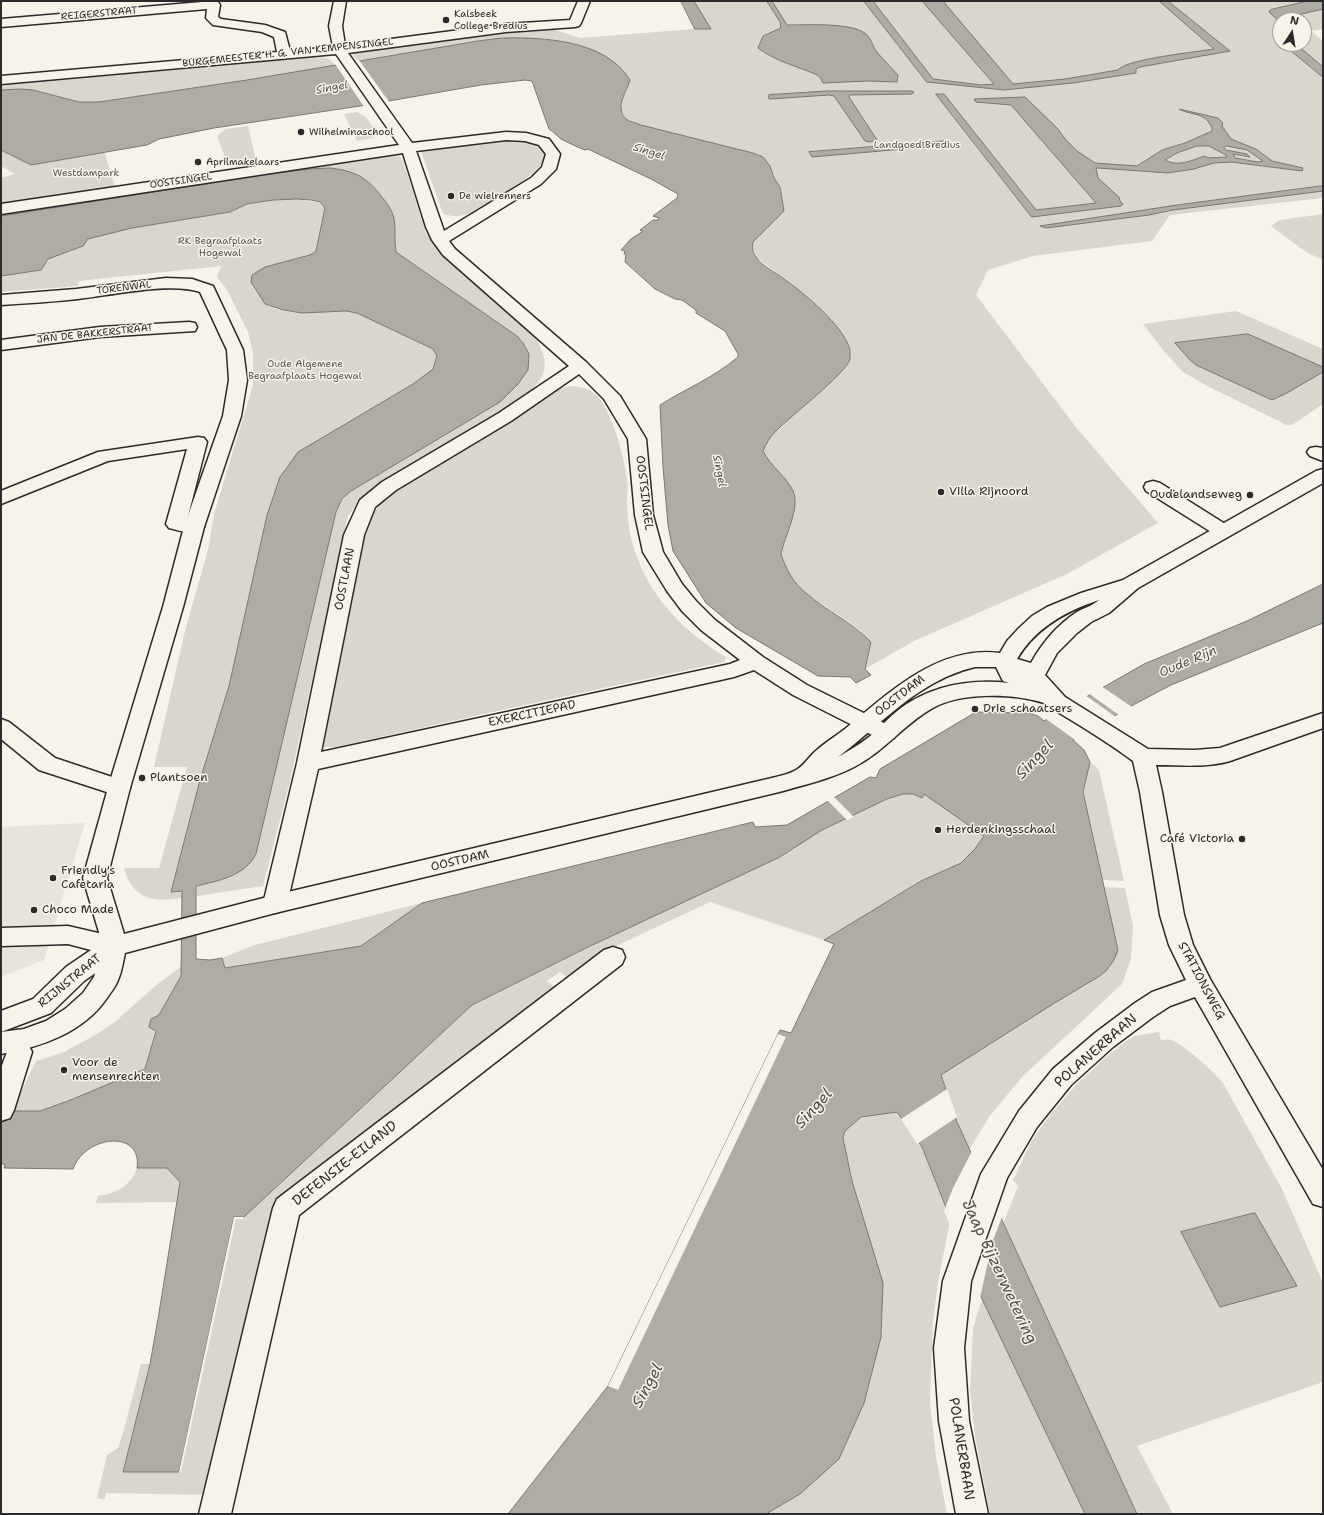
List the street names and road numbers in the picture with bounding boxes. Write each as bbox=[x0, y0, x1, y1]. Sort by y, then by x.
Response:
street label: REIGERSTRAAT bbox=[60, 5, 138, 23]
street label: BURGEMEESTER H. G. VAN KEMPENSINGEL bbox=[182, 36, 394, 70]
street label: OOSTSINGEL bbox=[149, 171, 213, 191]
street label: TORENWAL bbox=[96, 279, 152, 297]
street label: JAN DE BAKKERSTRAAT bbox=[36, 322, 154, 346]
street label: OOSTSINGEL bbox=[632, 455, 656, 531]
street label: OOSTLAAN bbox=[332, 546, 358, 612]
street label: OOSTDAM bbox=[872, 672, 928, 720]
street label: EXERCITIEPAD bbox=[487, 698, 577, 730]
street label: OOSTDAM bbox=[430, 847, 490, 875]
street label: STATIONSWEG bbox=[1174, 940, 1228, 1022]
street label: RIJNSTRAAT bbox=[36, 951, 104, 1011]
street label: POLANERBAAN bbox=[1051, 1011, 1141, 1091]
street label: DEFENSIE-EILAND bbox=[289, 1118, 401, 1210]
street label: POLANERBAAN bbox=[945, 1396, 977, 1502]

